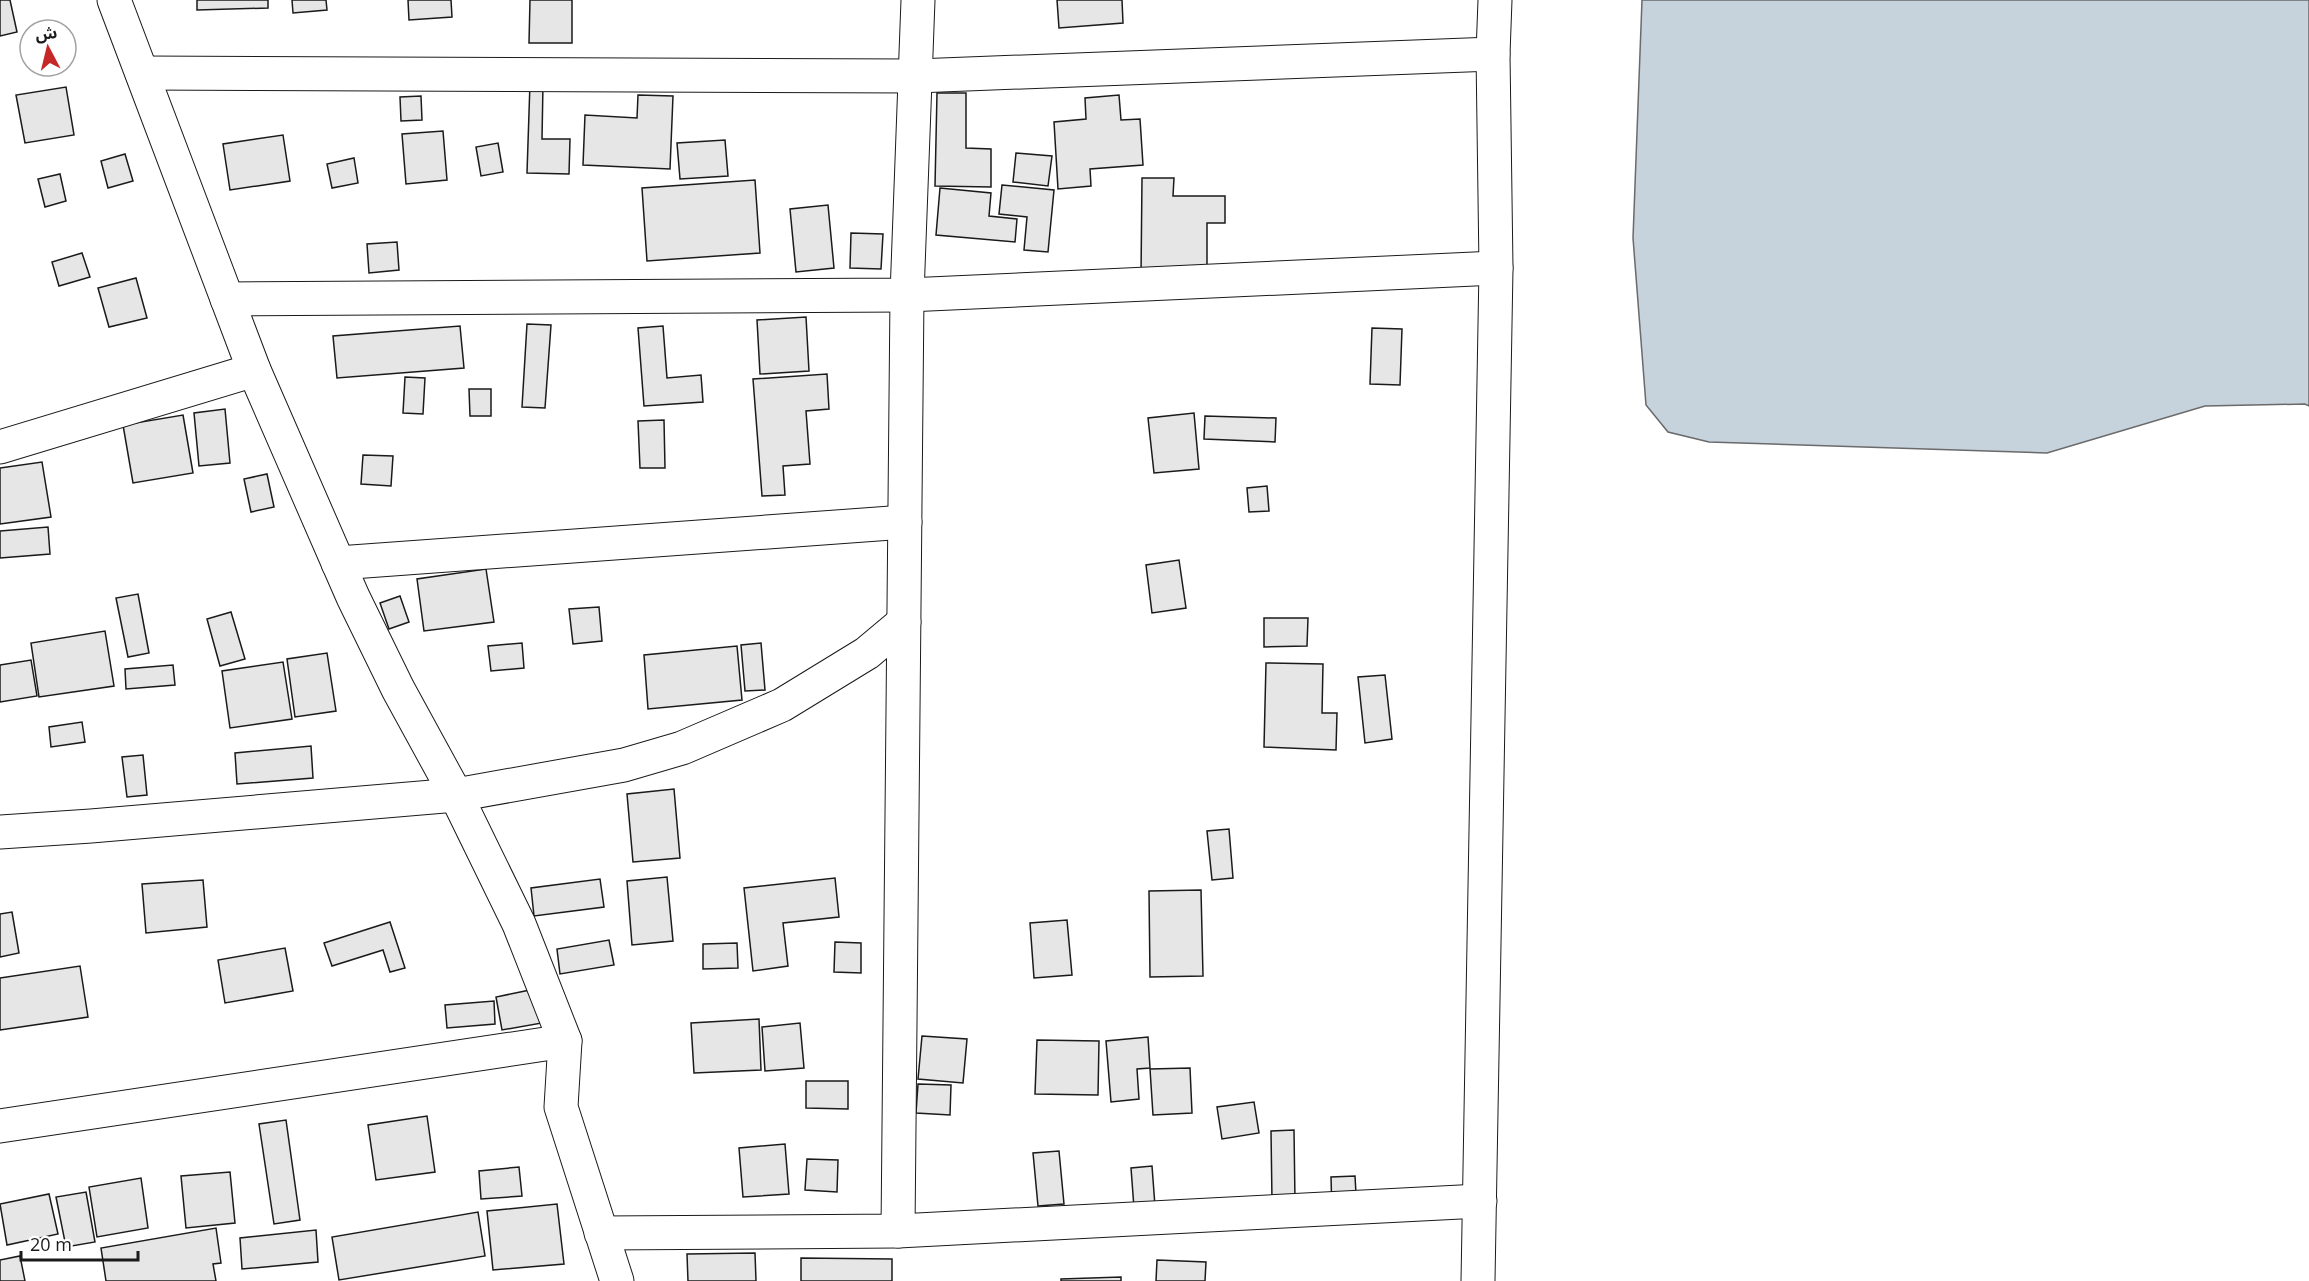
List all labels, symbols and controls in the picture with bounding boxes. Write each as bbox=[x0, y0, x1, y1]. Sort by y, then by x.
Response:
north arrow bbox=[18, 18, 78, 78]
text: ش bbox=[34, 21, 58, 45]
scale bar bbox=[21, 1224, 138, 1262]
text: 20 m bbox=[30, 1232, 72, 1256]

